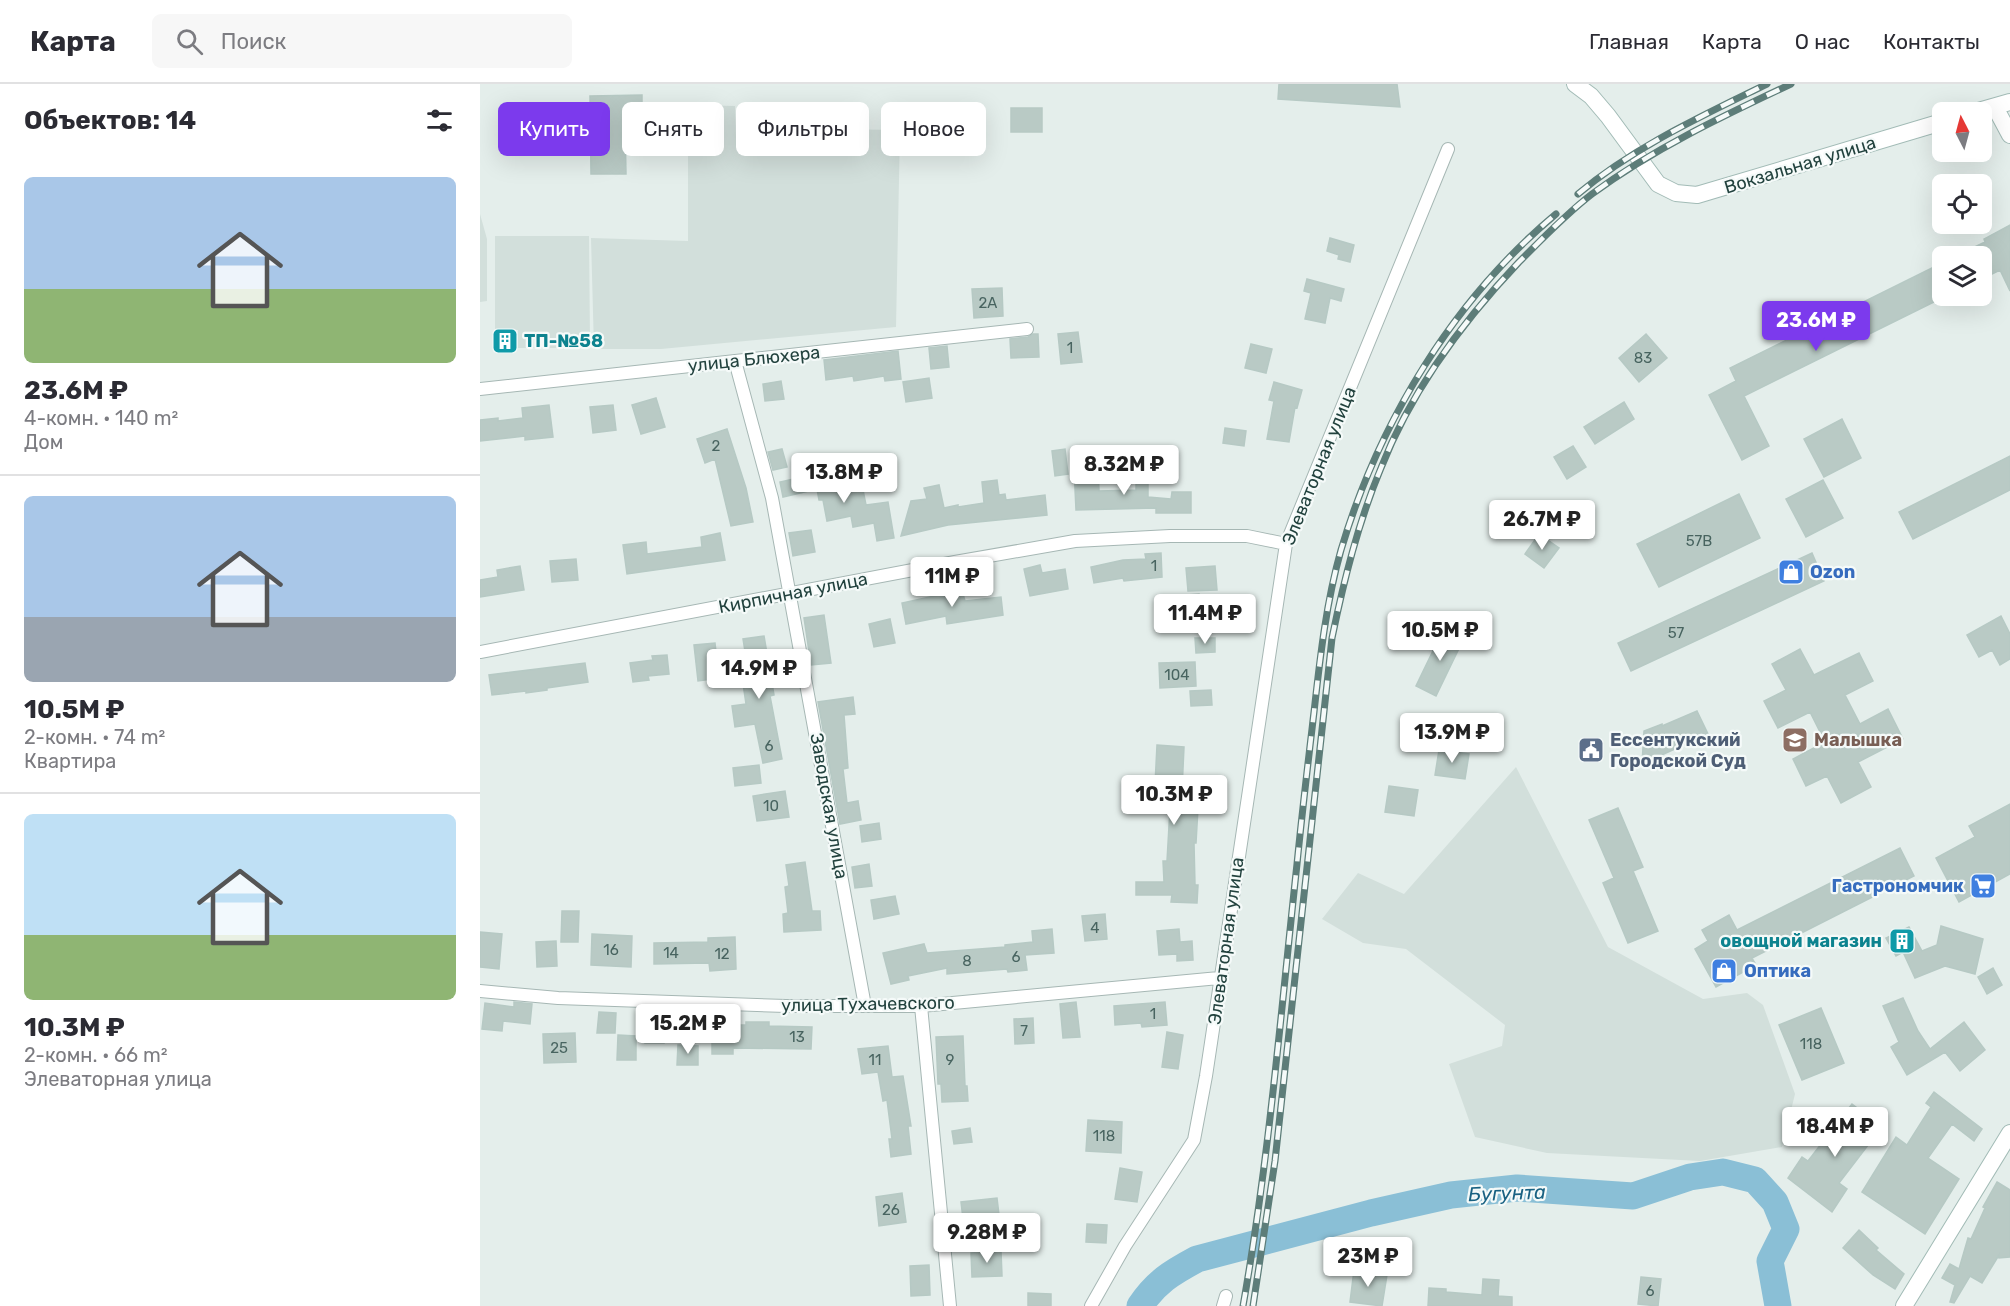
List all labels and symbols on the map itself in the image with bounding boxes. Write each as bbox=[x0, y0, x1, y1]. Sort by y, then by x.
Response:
north arrow bbox=[1932, 102, 1992, 162]
street label: Вокзальная улица bbox=[1721, 131, 1879, 199]
house number: 2А bbox=[979, 294, 997, 312]
pin: 23.6M ₽ bbox=[1761, 301, 1871, 352]
building icon: ТП-№58 bbox=[490, 326, 520, 356]
place label: ТП-№58 bbox=[524, 330, 603, 352]
house number: 1 bbox=[1067, 339, 1073, 357]
street label: улица Блюхера bbox=[687, 341, 821, 377]
house number: 83 bbox=[1634, 349, 1652, 367]
street label: Элеваторная улица bbox=[1277, 384, 1361, 548]
house number: 2 bbox=[712, 437, 721, 455]
pin: 8.32M ₽ bbox=[1069, 445, 1179, 496]
pin: 13.8M ₽ bbox=[789, 453, 899, 504]
pin: 26.7M ₽ bbox=[1487, 500, 1597, 551]
house number: 57В bbox=[1686, 532, 1712, 550]
pin: 11M ₽ bbox=[910, 557, 994, 608]
house number: 1 bbox=[1151, 557, 1157, 575]
shop icon: Ozon bbox=[1776, 557, 1806, 587]
place label: Ozon bbox=[1810, 561, 1855, 583]
street label: Кирпичная улица bbox=[716, 568, 870, 618]
pin: 11.4M ₽ bbox=[1150, 594, 1260, 645]
pin: 10.5M ₽ bbox=[1385, 611, 1495, 662]
house number: 57 bbox=[1668, 624, 1685, 642]
pin: 14.9M ₽ bbox=[704, 649, 814, 700]
house number: 104 bbox=[1164, 666, 1190, 684]
pin: 13.9M ₽ bbox=[1397, 713, 1507, 764]
school or university icon: Малышка bbox=[1780, 725, 1810, 755]
place label: Ессентукский Городской Суд bbox=[1610, 729, 1746, 772]
place label: Малышка bbox=[1814, 729, 1902, 751]
street label: Заводская улица bbox=[805, 731, 853, 881]
public building icon: Ессентукский Городской Суд bbox=[1576, 735, 1606, 765]
house number: 6 bbox=[764, 737, 774, 755]
pin: 10.3M ₽ bbox=[1119, 775, 1229, 826]
house number: 10 bbox=[763, 797, 779, 815]
street label: Элеваторная улица bbox=[1203, 856, 1249, 1026]
supermarket icon: Гастрономчик bbox=[1968, 871, 1998, 901]
place label: Гастрономчик bbox=[1832, 875, 1964, 897]
house number: 4 bbox=[1090, 919, 1100, 937]
building icon: овощной магазин bbox=[1887, 926, 1917, 956]
place label: овощной магазин bbox=[1720, 930, 1882, 952]
house number: 16 bbox=[603, 941, 619, 959]
house number: 14 bbox=[663, 944, 679, 962]
house number: 12 bbox=[714, 945, 730, 963]
house number: 6 bbox=[1011, 948, 1021, 966]
house number: 8 bbox=[962, 952, 972, 970]
shop icon: Оптика bbox=[1709, 956, 1739, 986]
place label: Оптика bbox=[1744, 960, 1811, 982]
street label: улица Тухачевского bbox=[781, 991, 955, 1017]
pin: 15.2M ₽ bbox=[633, 1004, 743, 1055]
house number: 1 bbox=[1150, 1005, 1156, 1023]
house number: 7 bbox=[1020, 1022, 1028, 1040]
house number: 13 bbox=[789, 1028, 805, 1046]
house number: 118 bbox=[1800, 1035, 1822, 1053]
house number: 25 bbox=[550, 1039, 568, 1057]
house number: 11 bbox=[869, 1051, 881, 1069]
house number: 9 bbox=[946, 1051, 955, 1069]
pin: 18.4M ₽ bbox=[1780, 1107, 1890, 1158]
house number: 118 bbox=[1093, 1127, 1115, 1145]
water label: Бугунта bbox=[1468, 1180, 1547, 1206]
house number: 26 bbox=[882, 1201, 900, 1219]
pin: 9.28M ₽ bbox=[932, 1213, 1042, 1264]
pin: 23M ₽ bbox=[1326, 1237, 1410, 1288]
house number: 6 bbox=[1645, 1282, 1655, 1300]

